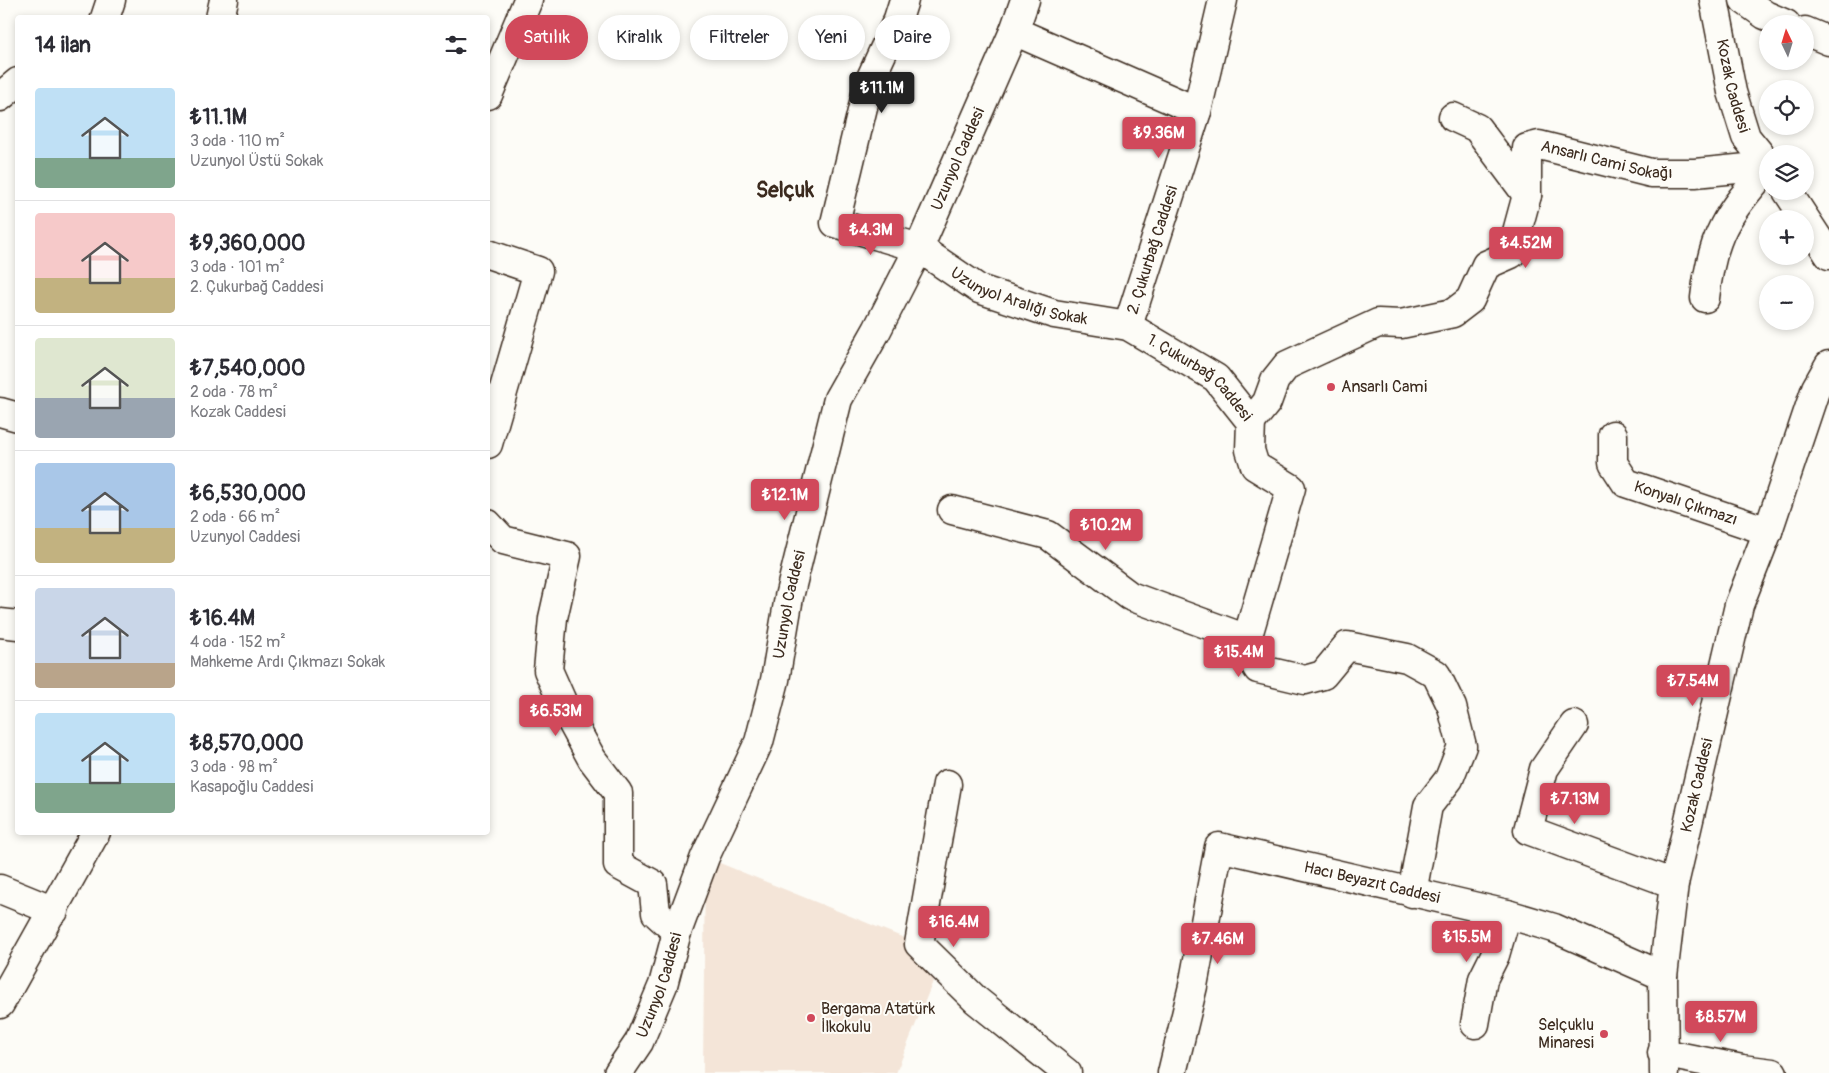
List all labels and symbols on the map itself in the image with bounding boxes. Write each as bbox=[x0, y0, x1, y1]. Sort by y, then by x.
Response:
north arrow bbox=[1759, 15, 1814, 70]
street label: Kozak Caddesi bbox=[1712, 37, 1754, 136]
pin: ₺11.1M bbox=[841, 72, 923, 114]
street label: Uzunyol Caddesi bbox=[927, 104, 989, 214]
pin: ₺9.36M bbox=[1118, 116, 1200, 159]
street label: Ansarlı Cami Sokağı bbox=[1539, 136, 1672, 183]
district label: Selçuk bbox=[756, 177, 814, 204]
street label: 2. Çukurbağ Caddesi bbox=[1123, 183, 1182, 316]
pin: ₺4.3M bbox=[836, 214, 906, 256]
pin: ₺4.52M bbox=[1485, 226, 1567, 269]
street label: Uzunyol Aralığı Sokak bbox=[947, 263, 1089, 329]
street label: 1. Çukurbağ Caddesi bbox=[1143, 330, 1257, 426]
place label: Ansarlı Cami bbox=[1341, 377, 1428, 397]
marker: Ansarlı Cami bbox=[1325, 381, 1337, 393]
street label: Konyalı Çıkmazı bbox=[1631, 476, 1740, 530]
pin: ₺12.1M bbox=[744, 478, 826, 521]
pin: ₺10.2M bbox=[1065, 508, 1147, 551]
street label: Uzunyol Caddesi bbox=[769, 548, 810, 660]
pin: ₺15.4M bbox=[1198, 636, 1280, 678]
pin: ₺7.54M bbox=[1652, 664, 1734, 707]
pin: ₺6.53M bbox=[515, 694, 597, 737]
street label: Kozak Caddesi bbox=[1676, 736, 1718, 834]
pin: ₺7.13M bbox=[1534, 782, 1616, 825]
street label: Hacı Beyazıt Caddesi bbox=[1302, 857, 1442, 908]
pin: ₺16.4M bbox=[913, 906, 995, 948]
pin: ₺15.5M bbox=[1426, 920, 1508, 963]
pin: ₺7.46M bbox=[1177, 922, 1259, 965]
street label: Uzunyol Caddesi bbox=[632, 930, 687, 1041]
place label: Bergama Atatürk İlkokulu bbox=[821, 999, 936, 1037]
pin: ₺8.57M bbox=[1680, 1000, 1762, 1043]
marker: Bergama Atatürk İlkokulu bbox=[805, 1012, 817, 1024]
place label: Selçuklu Minaresi bbox=[1538, 1015, 1594, 1053]
marker: Selçuklu Minaresi bbox=[1598, 1028, 1610, 1040]

